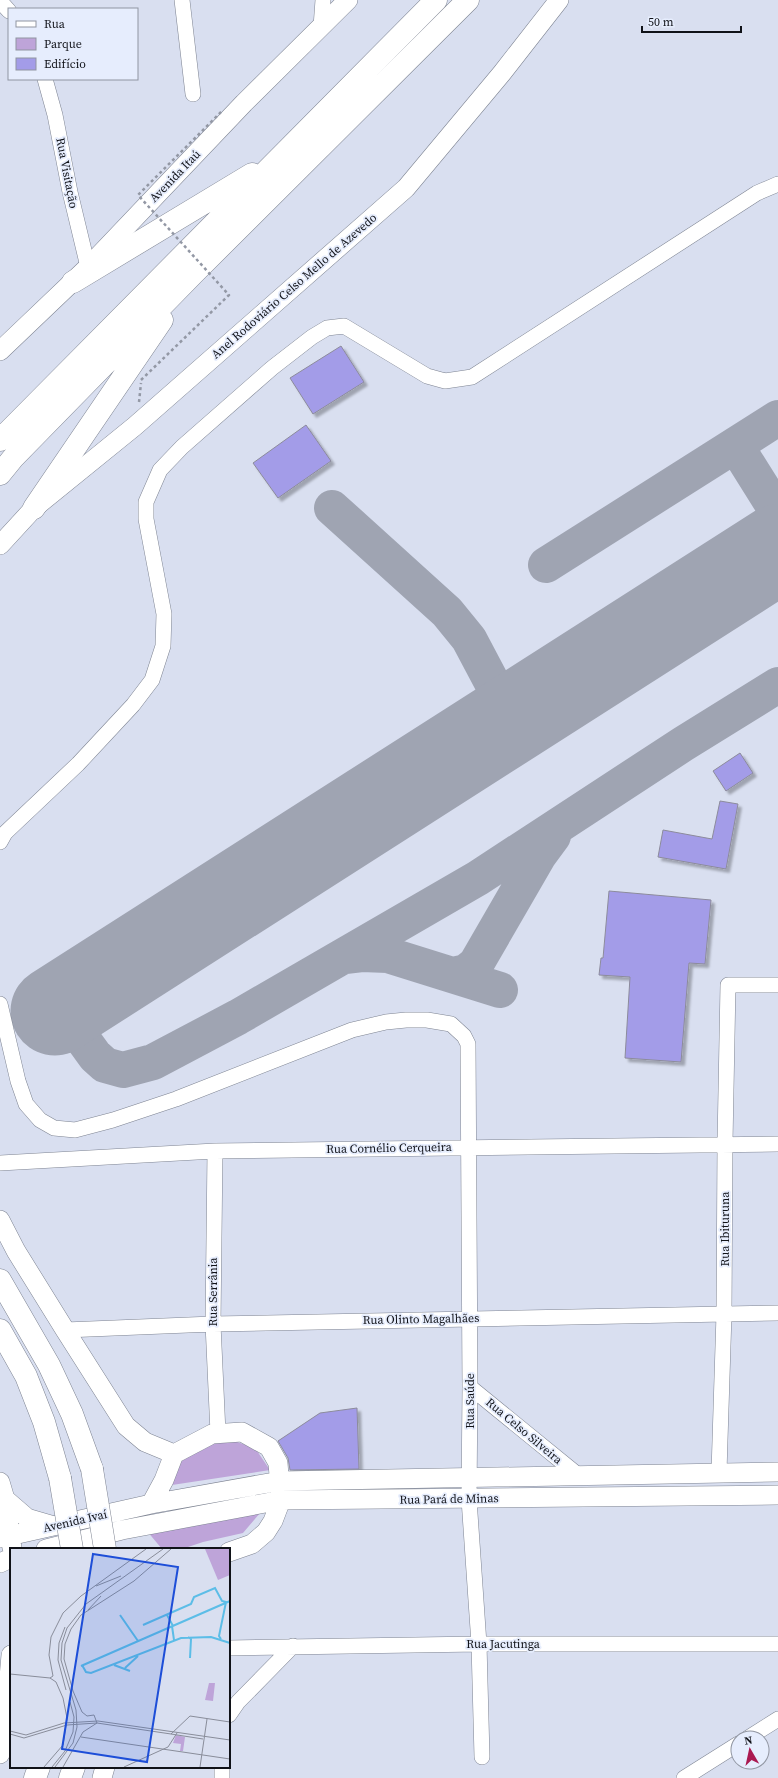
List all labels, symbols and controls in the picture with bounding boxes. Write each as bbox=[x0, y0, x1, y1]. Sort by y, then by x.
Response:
legend bbox=[8, 8, 138, 80]
scale bar bbox=[642, 8, 741, 34]
text: 50 m bbox=[648, 14, 674, 30]
text: Rua bbox=[44, 16, 66, 32]
text: Parque bbox=[44, 36, 82, 52]
text: Edifício bbox=[44, 56, 86, 72]
street label: Rua Visitação bbox=[52, 136, 82, 210]
street label: Avenida Itaú bbox=[146, 146, 204, 206]
street label: Anel Rodoviário Celso Mello de Azevedo bbox=[208, 209, 380, 362]
street label: Rua Cornélio Cerqueira bbox=[326, 1139, 453, 1157]
street label: Rua Ibituruna bbox=[717, 1191, 733, 1266]
street label: Rua Serrânia bbox=[205, 1257, 221, 1326]
street label: Rua Olinto Magalhães bbox=[363, 1310, 479, 1328]
street label: Rua Saúde bbox=[462, 1373, 478, 1429]
street label: Rua Celso Silveira bbox=[482, 1394, 566, 1468]
street label: Rua Pará de Minas bbox=[399, 1490, 499, 1508]
street label: Avenida Ivaí bbox=[41, 1506, 109, 1536]
inset map bbox=[10, 1548, 230, 1768]
street label: Rua Jacutinga bbox=[466, 1636, 541, 1652]
north arrow bbox=[730, 1730, 770, 1770]
text: N bbox=[743, 1733, 754, 1749]

